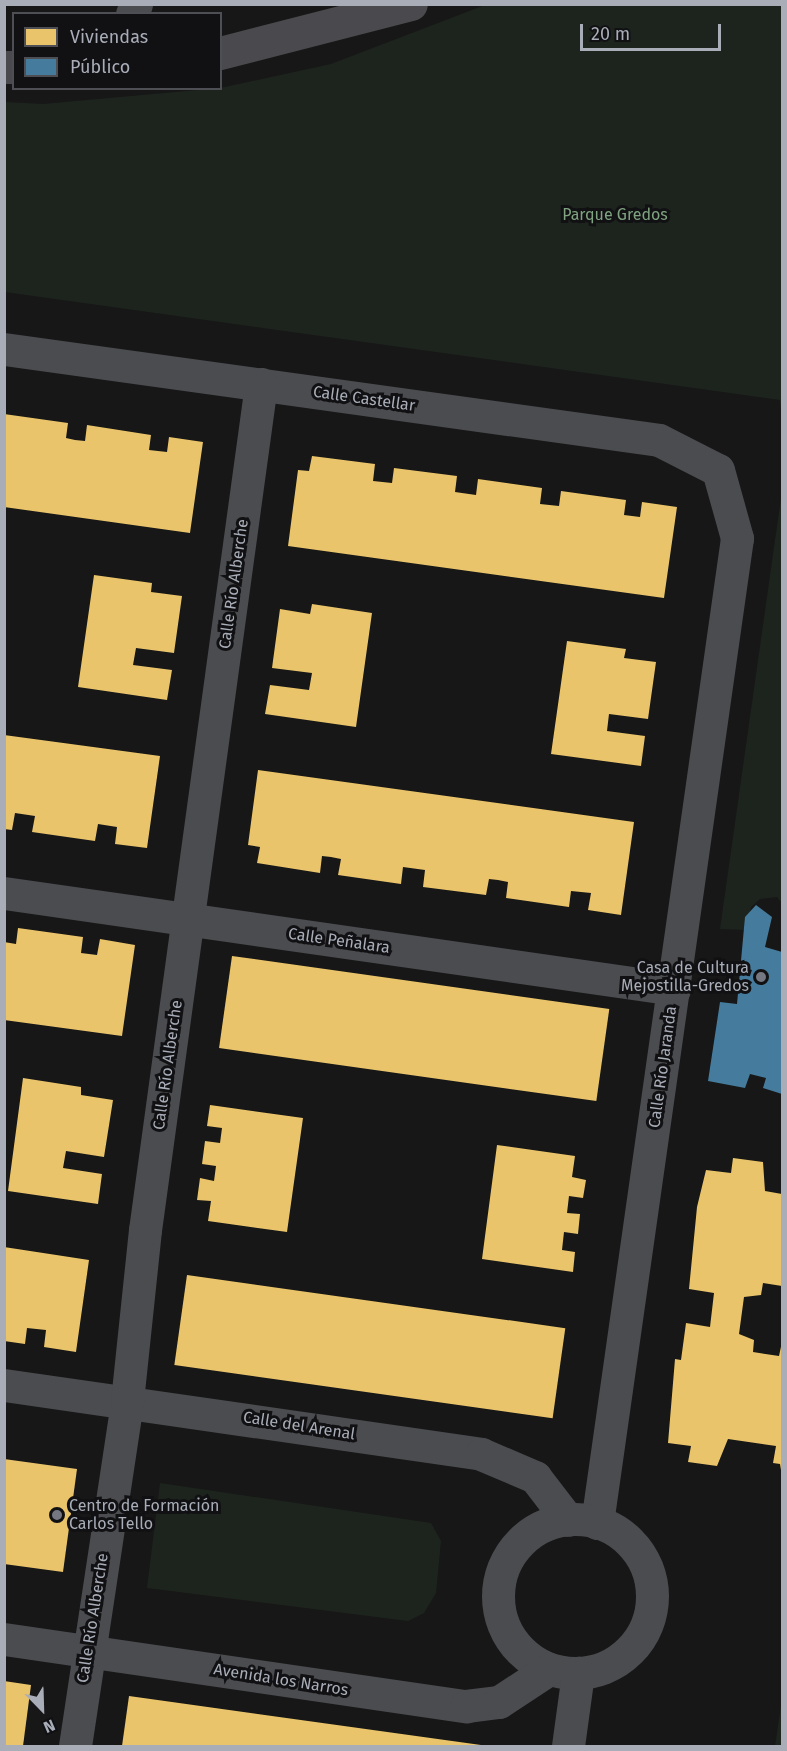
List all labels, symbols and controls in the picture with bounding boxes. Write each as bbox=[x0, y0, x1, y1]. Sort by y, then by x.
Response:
legend bbox=[12, 12, 222, 90]
scale bar bbox=[583, 12, 724, 50]
text: 20 m bbox=[591, 23, 630, 45]
text: Viviendas bbox=[70, 26, 148, 48]
text: Público bbox=[70, 56, 130, 78]
park label: Parque Gredos bbox=[562, 205, 668, 225]
street label: Calle Castellar bbox=[312, 382, 416, 416]
street label: Calle Río Alberche bbox=[215, 518, 253, 650]
street label: Calle Peñalara bbox=[287, 924, 391, 958]
place label: Casa de Cultura Mejostilla-Gredos bbox=[621, 958, 749, 996]
marker: Casa de Cultura Mejostilla-Gredos bbox=[754, 970, 768, 984]
street label: Calle Río Alberche bbox=[149, 999, 187, 1131]
street label: Calle Río Jaranda bbox=[645, 1005, 681, 1129]
street label: Calle del Arenal bbox=[242, 1408, 356, 1444]
place label: Centro de Formación Carlos Tello bbox=[69, 1496, 219, 1534]
marker: Centro de Formación Carlos Tello bbox=[50, 1508, 64, 1522]
street label: Calle Río Alberche bbox=[73, 1552, 113, 1684]
street label: Avenida los Narros bbox=[212, 1660, 350, 1700]
north arrow bbox=[12, 1679, 72, 1739]
text: N bbox=[41, 1715, 58, 1737]

